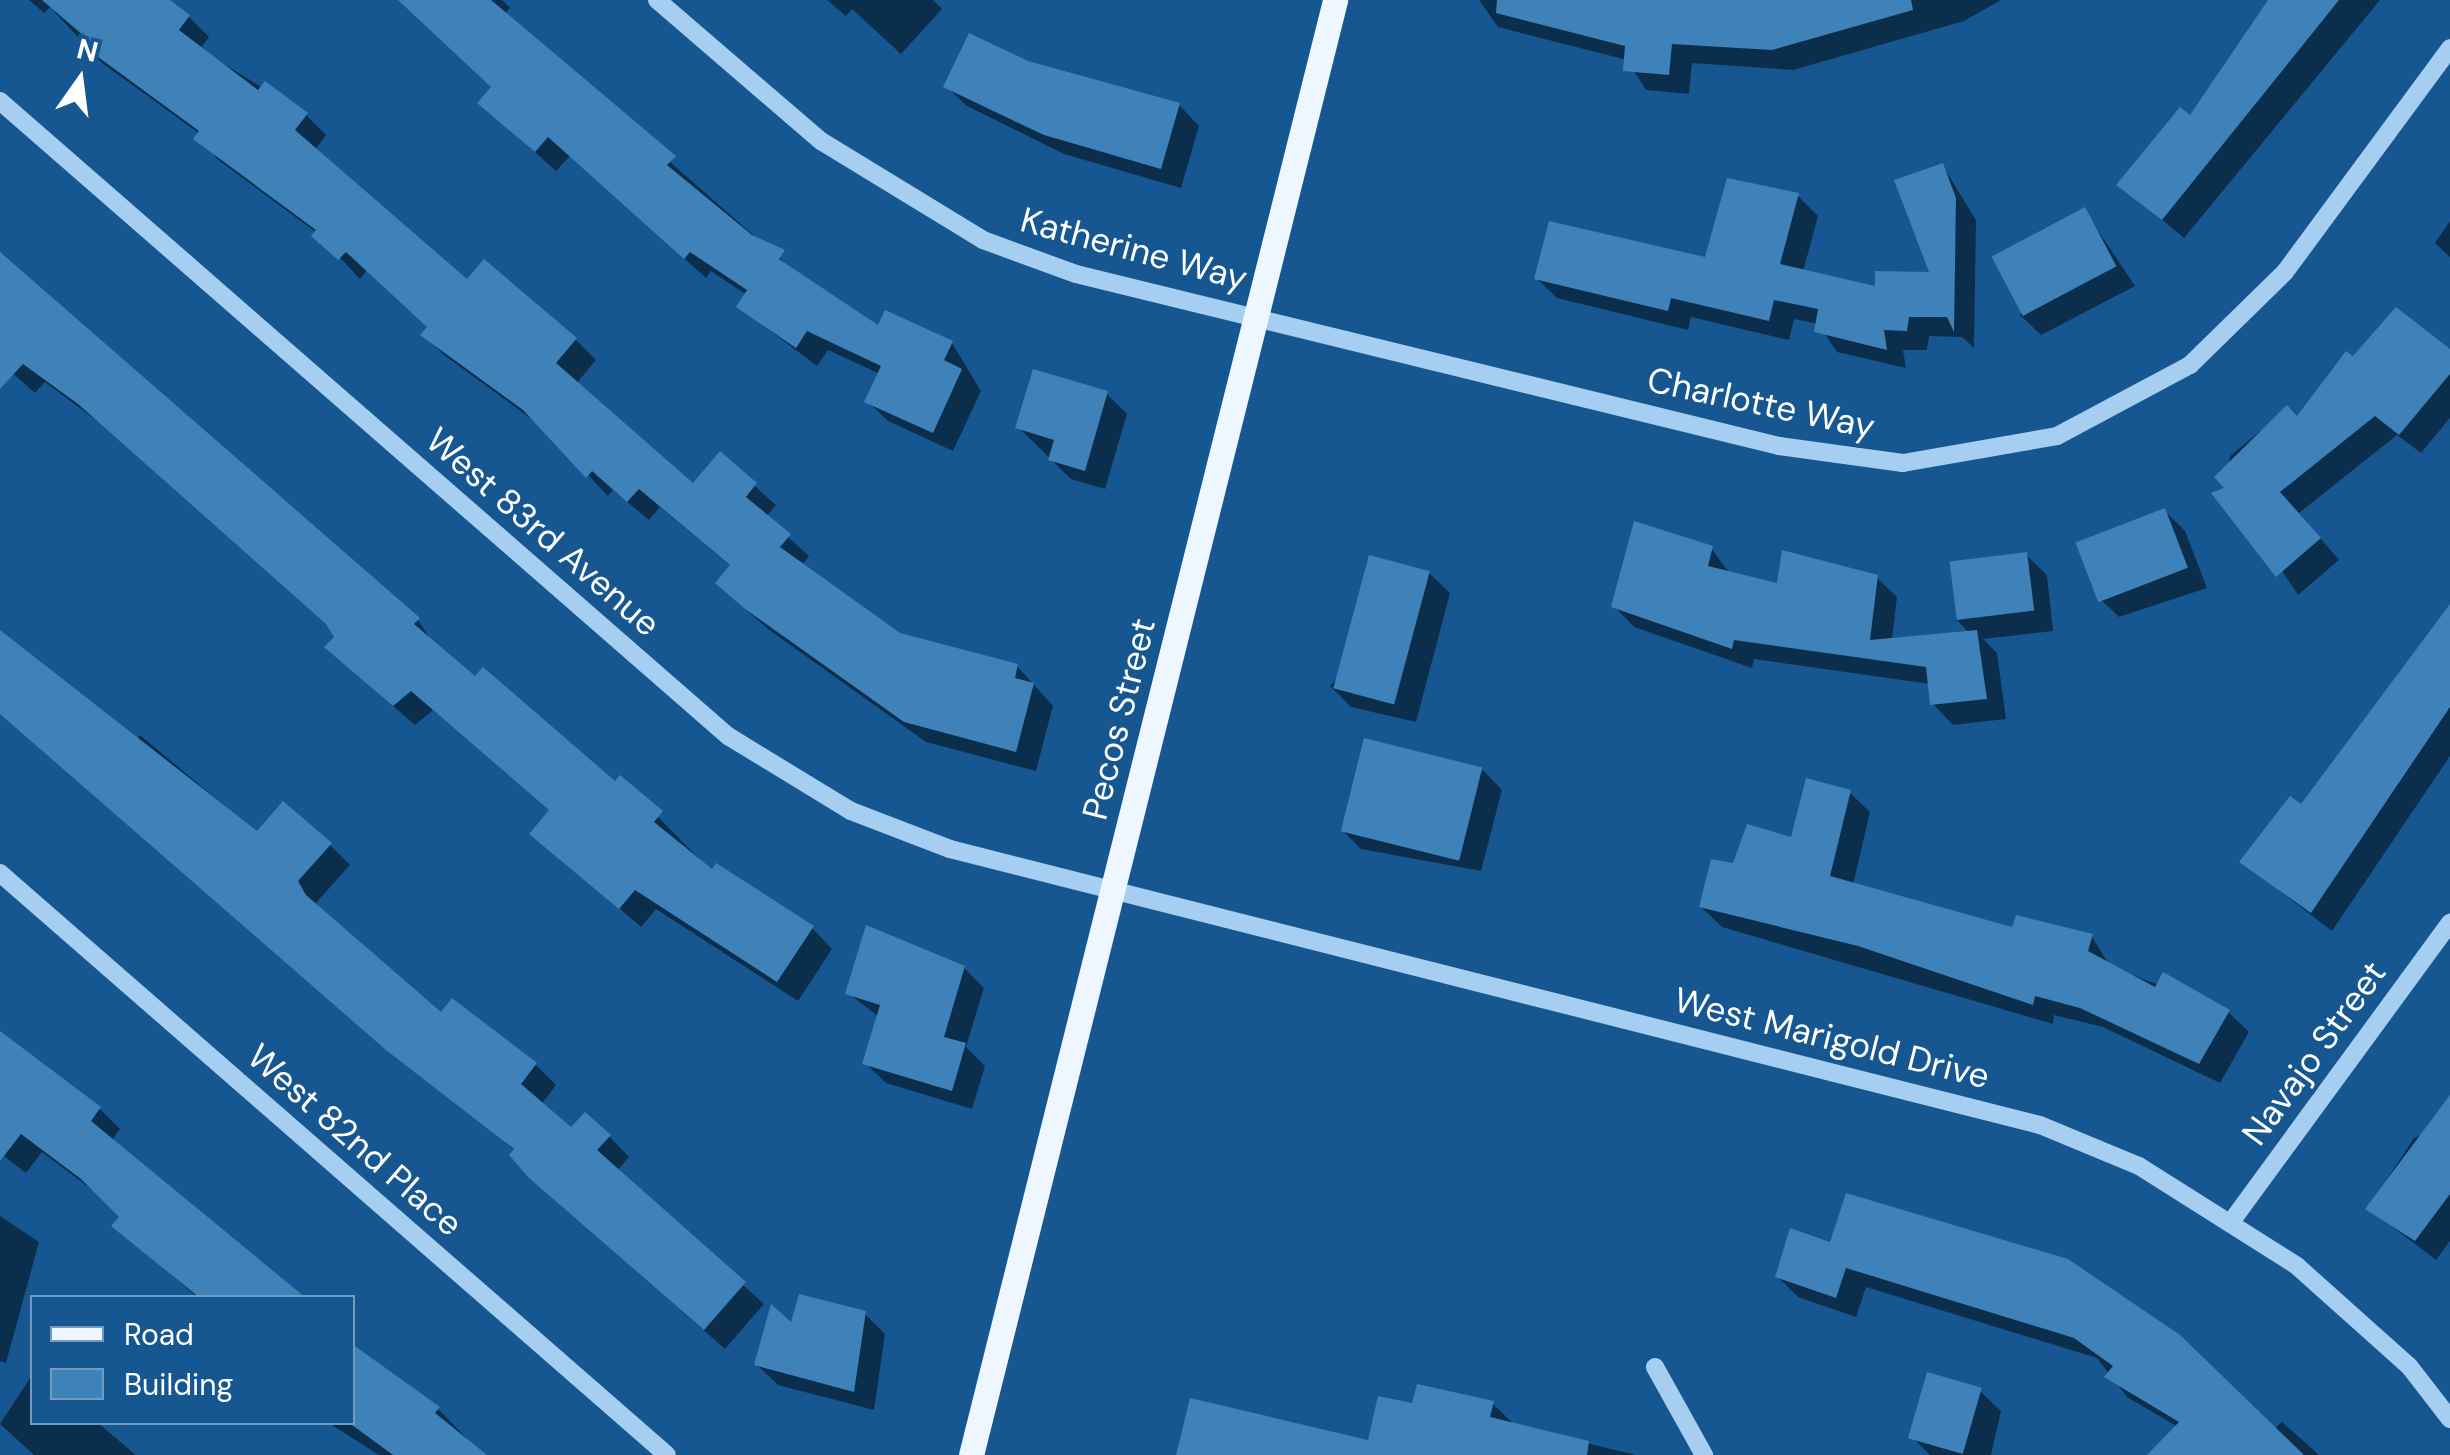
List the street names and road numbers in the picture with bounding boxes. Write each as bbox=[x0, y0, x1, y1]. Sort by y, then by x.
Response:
street label: Katherine Way bbox=[1016, 199, 1252, 299]
street label: Charlotte Way bbox=[1643, 358, 1879, 448]
street label: West 83rd Avenue bbox=[417, 419, 669, 645]
street label: Pecos Street bbox=[1074, 614, 1164, 824]
street label: Navajo Street bbox=[2233, 953, 2395, 1153]
street label: West Marigold Drive bbox=[1670, 979, 1994, 1097]
street label: West 82nd Place bbox=[239, 1035, 471, 1245]

